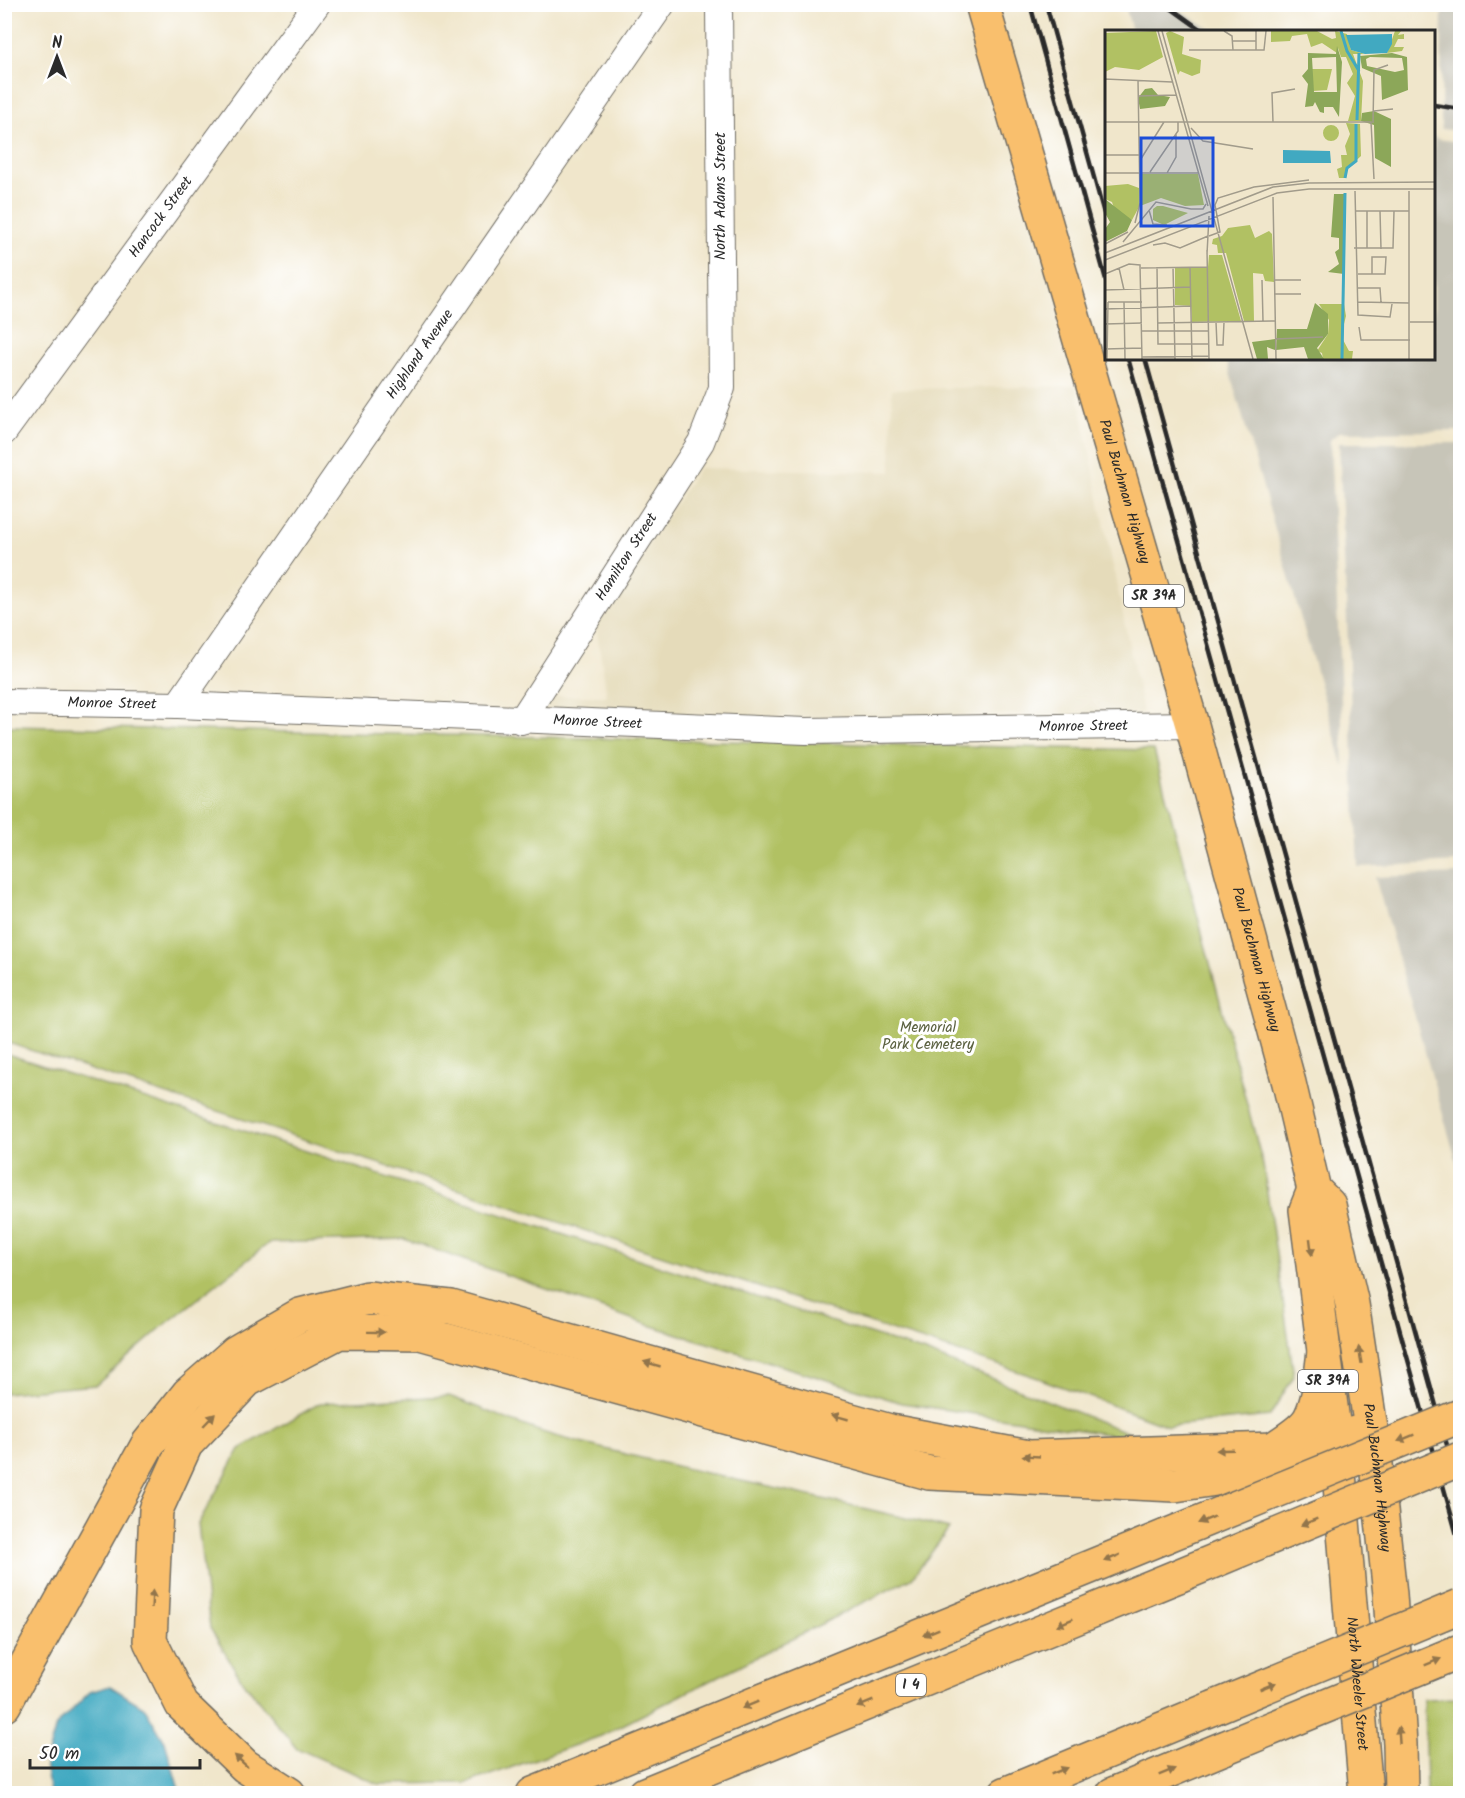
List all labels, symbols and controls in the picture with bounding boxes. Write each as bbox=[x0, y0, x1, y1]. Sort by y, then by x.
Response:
north arrow bbox=[27, 27, 87, 87]
inset map bbox=[1105, 30, 1435, 360]
text: N bbox=[52, 31, 62, 56]
street label: North Adams Street bbox=[709, 132, 733, 260]
street label: Hancock Street bbox=[123, 171, 199, 263]
street label: Highland Avenue bbox=[380, 304, 460, 405]
street label: Paul Buchman Highway bbox=[1092, 417, 1157, 568]
street label: Hamilton Street bbox=[589, 508, 664, 606]
road number: SR 39A bbox=[1124, 585, 1184, 607]
street label: Monroe Street bbox=[67, 691, 157, 717]
street label: Monroe Street bbox=[553, 709, 643, 736]
street label: Monroe Street bbox=[1039, 714, 1128, 739]
street label: Paul Buchman Highway bbox=[1224, 884, 1287, 1036]
park label: Memorial Park Cemetery bbox=[882, 1016, 975, 1057]
one-way arrow bbox=[1306, 1238, 1315, 1257]
one-way arrow bbox=[366, 1328, 385, 1337]
one-way arrow bbox=[1355, 1346, 1364, 1365]
one-way arrow bbox=[643, 1359, 661, 1368]
road number: SR 39A bbox=[1298, 1370, 1358, 1392]
street label: Paul Buchman Highway bbox=[1355, 1402, 1397, 1554]
one-way arrow bbox=[831, 1412, 849, 1421]
one-way arrow bbox=[202, 1413, 216, 1427]
one-way arrow bbox=[1397, 1433, 1415, 1443]
one-way arrow bbox=[1216, 1446, 1235, 1455]
one-way arrow bbox=[1021, 1451, 1040, 1460]
one-way arrow bbox=[1197, 1515, 1215, 1525]
one-way arrow bbox=[1300, 1517, 1318, 1527]
one-way arrow bbox=[1102, 1553, 1120, 1563]
one-way arrow bbox=[147, 1589, 156, 1608]
street label: North Wheeler Street bbox=[1339, 1616, 1374, 1752]
one-way arrow bbox=[1056, 1618, 1074, 1627]
one-way arrow bbox=[922, 1628, 940, 1637]
one-way arrow bbox=[1425, 1657, 1443, 1667]
road number: I 4 bbox=[896, 1674, 926, 1696]
one-way arrow bbox=[1259, 1681, 1277, 1691]
one-way arrow bbox=[741, 1700, 759, 1710]
one-way arrow bbox=[856, 1700, 874, 1709]
one-way arrow bbox=[1395, 1726, 1404, 1745]
scale bar bbox=[30, 1732, 200, 1770]
text: 50 m bbox=[39, 1740, 79, 1769]
one-way arrow bbox=[233, 1754, 248, 1768]
one-way arrow bbox=[1050, 1766, 1068, 1775]
one-way arrow bbox=[1158, 1766, 1176, 1776]

